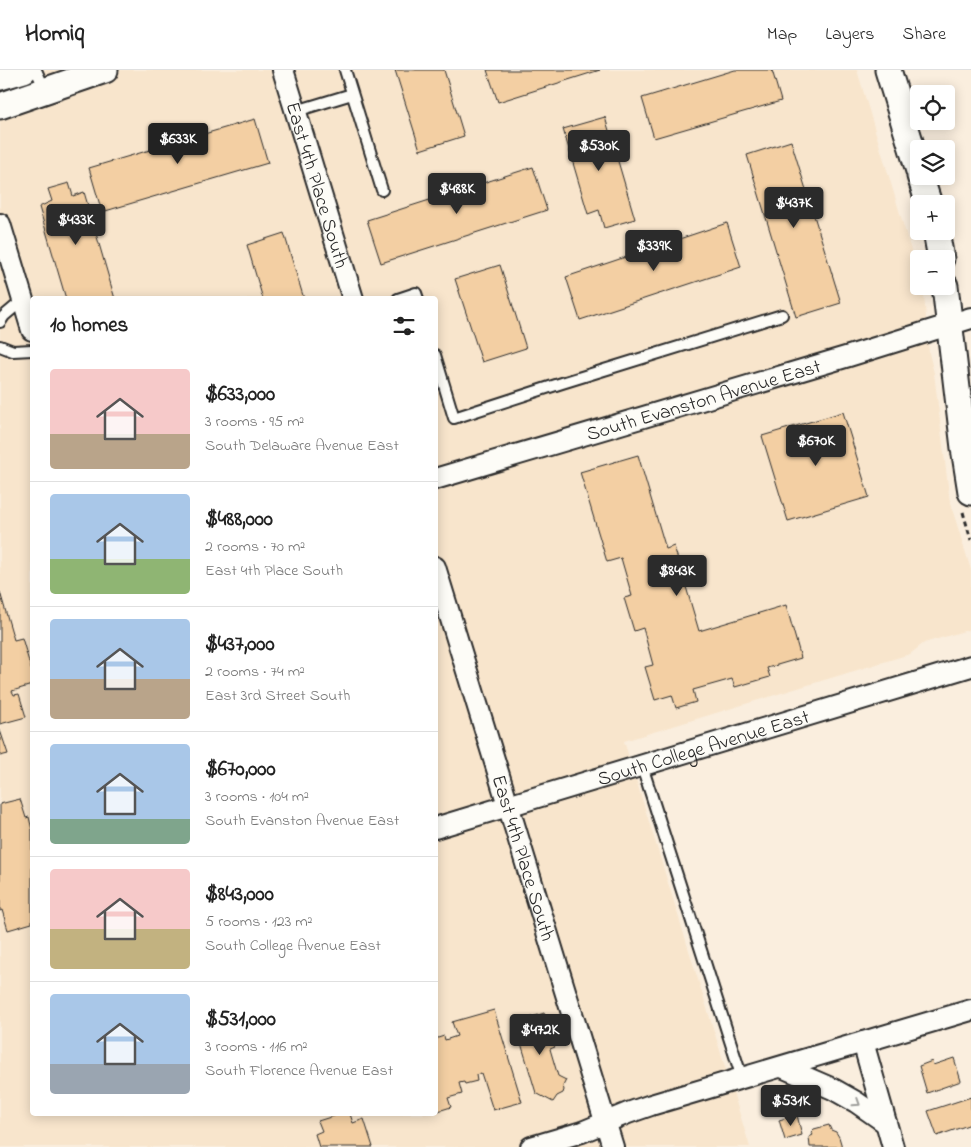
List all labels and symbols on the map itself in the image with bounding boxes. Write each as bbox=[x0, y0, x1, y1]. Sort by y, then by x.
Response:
street label: East 4th Place South bbox=[277, 99, 355, 272]
pin: $633K bbox=[143, 122, 213, 165]
pin: $530K bbox=[564, 129, 634, 172]
pin: $488K bbox=[422, 172, 492, 215]
pin: $437K bbox=[759, 186, 829, 229]
pin: $433K bbox=[41, 204, 111, 246]
pin: $339K bbox=[619, 230, 689, 272]
street label: South Evanston Avenue East bbox=[583, 353, 825, 450]
pin: $670K bbox=[781, 424, 851, 467]
pin: $843K bbox=[642, 554, 712, 597]
street label: South College Avenue East bbox=[594, 704, 814, 795]
street label: East 4th Place South bbox=[483, 772, 561, 945]
pin: $472K bbox=[505, 1014, 575, 1056]
pin: $531K bbox=[756, 1084, 826, 1127]
one-way arrow bbox=[851, 1097, 861, 1106]

